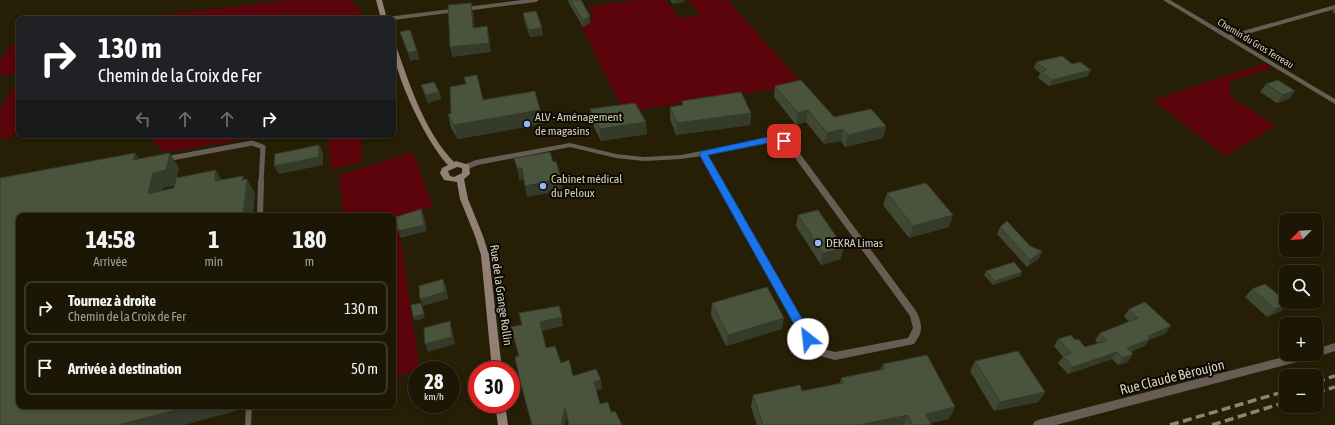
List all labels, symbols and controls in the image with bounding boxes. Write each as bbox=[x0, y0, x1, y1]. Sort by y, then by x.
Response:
street label: Chemin du Gros Terreau bbox=[1216, 16, 1296, 71]
icon: right bbox=[32, 32, 84, 84]
text: 130 m bbox=[98, 32, 161, 64]
text: Chemin de la Croix de Fer bbox=[98, 65, 261, 86]
icon: left bbox=[132, 108, 154, 130]
icon: ahead bbox=[174, 108, 196, 130]
icon: ahead bbox=[216, 108, 238, 130]
icon: right bbox=[258, 108, 280, 130]
place label: ALV - Aménagement de magasins bbox=[535, 110, 623, 138]
marker: ALV - Aménagement de magasins bbox=[522, 119, 532, 129]
pin bbox=[767, 124, 801, 158]
icon: arrive bbox=[773, 130, 795, 152]
place label: Cabinet médical du Peloux bbox=[551, 172, 623, 200]
marker: Cabinet médical du Peloux bbox=[538, 181, 548, 191]
north arrow bbox=[1279, 213, 1323, 257]
map controls bbox=[1279, 213, 1323, 413]
text: 14:58 bbox=[86, 226, 135, 253]
text: 1 bbox=[208, 226, 219, 253]
text: 180 bbox=[293, 226, 326, 253]
place label: DEKRA Limas bbox=[826, 236, 883, 250]
marker: DEKRA Limas bbox=[813, 238, 823, 248]
street label: Rue de la Grange Rollin bbox=[487, 244, 515, 346]
text: Arrivée bbox=[93, 254, 127, 269]
text: min bbox=[204, 254, 223, 269]
text: m bbox=[305, 254, 314, 269]
button: search bbox=[1279, 265, 1323, 309]
text: Tournez à droite bbox=[68, 292, 156, 309]
icon: right bbox=[34, 297, 56, 319]
text: 130 m bbox=[344, 300, 378, 317]
text: Chemin de la Croix de Fer bbox=[68, 309, 186, 324]
button: + bbox=[1279, 317, 1323, 361]
position arrow bbox=[787, 318, 829, 360]
street label: Rue Claude Béroujon bbox=[1118, 356, 1226, 398]
icon: arrive bbox=[34, 357, 56, 379]
text: Arrivée à destination bbox=[68, 360, 182, 377]
text: 50 m bbox=[351, 360, 378, 377]
speed limit sign: 30 bbox=[468, 361, 520, 413]
button: − bbox=[1279, 369, 1323, 413]
text: 28 bbox=[425, 370, 443, 393]
text: km/h bbox=[424, 391, 444, 402]

